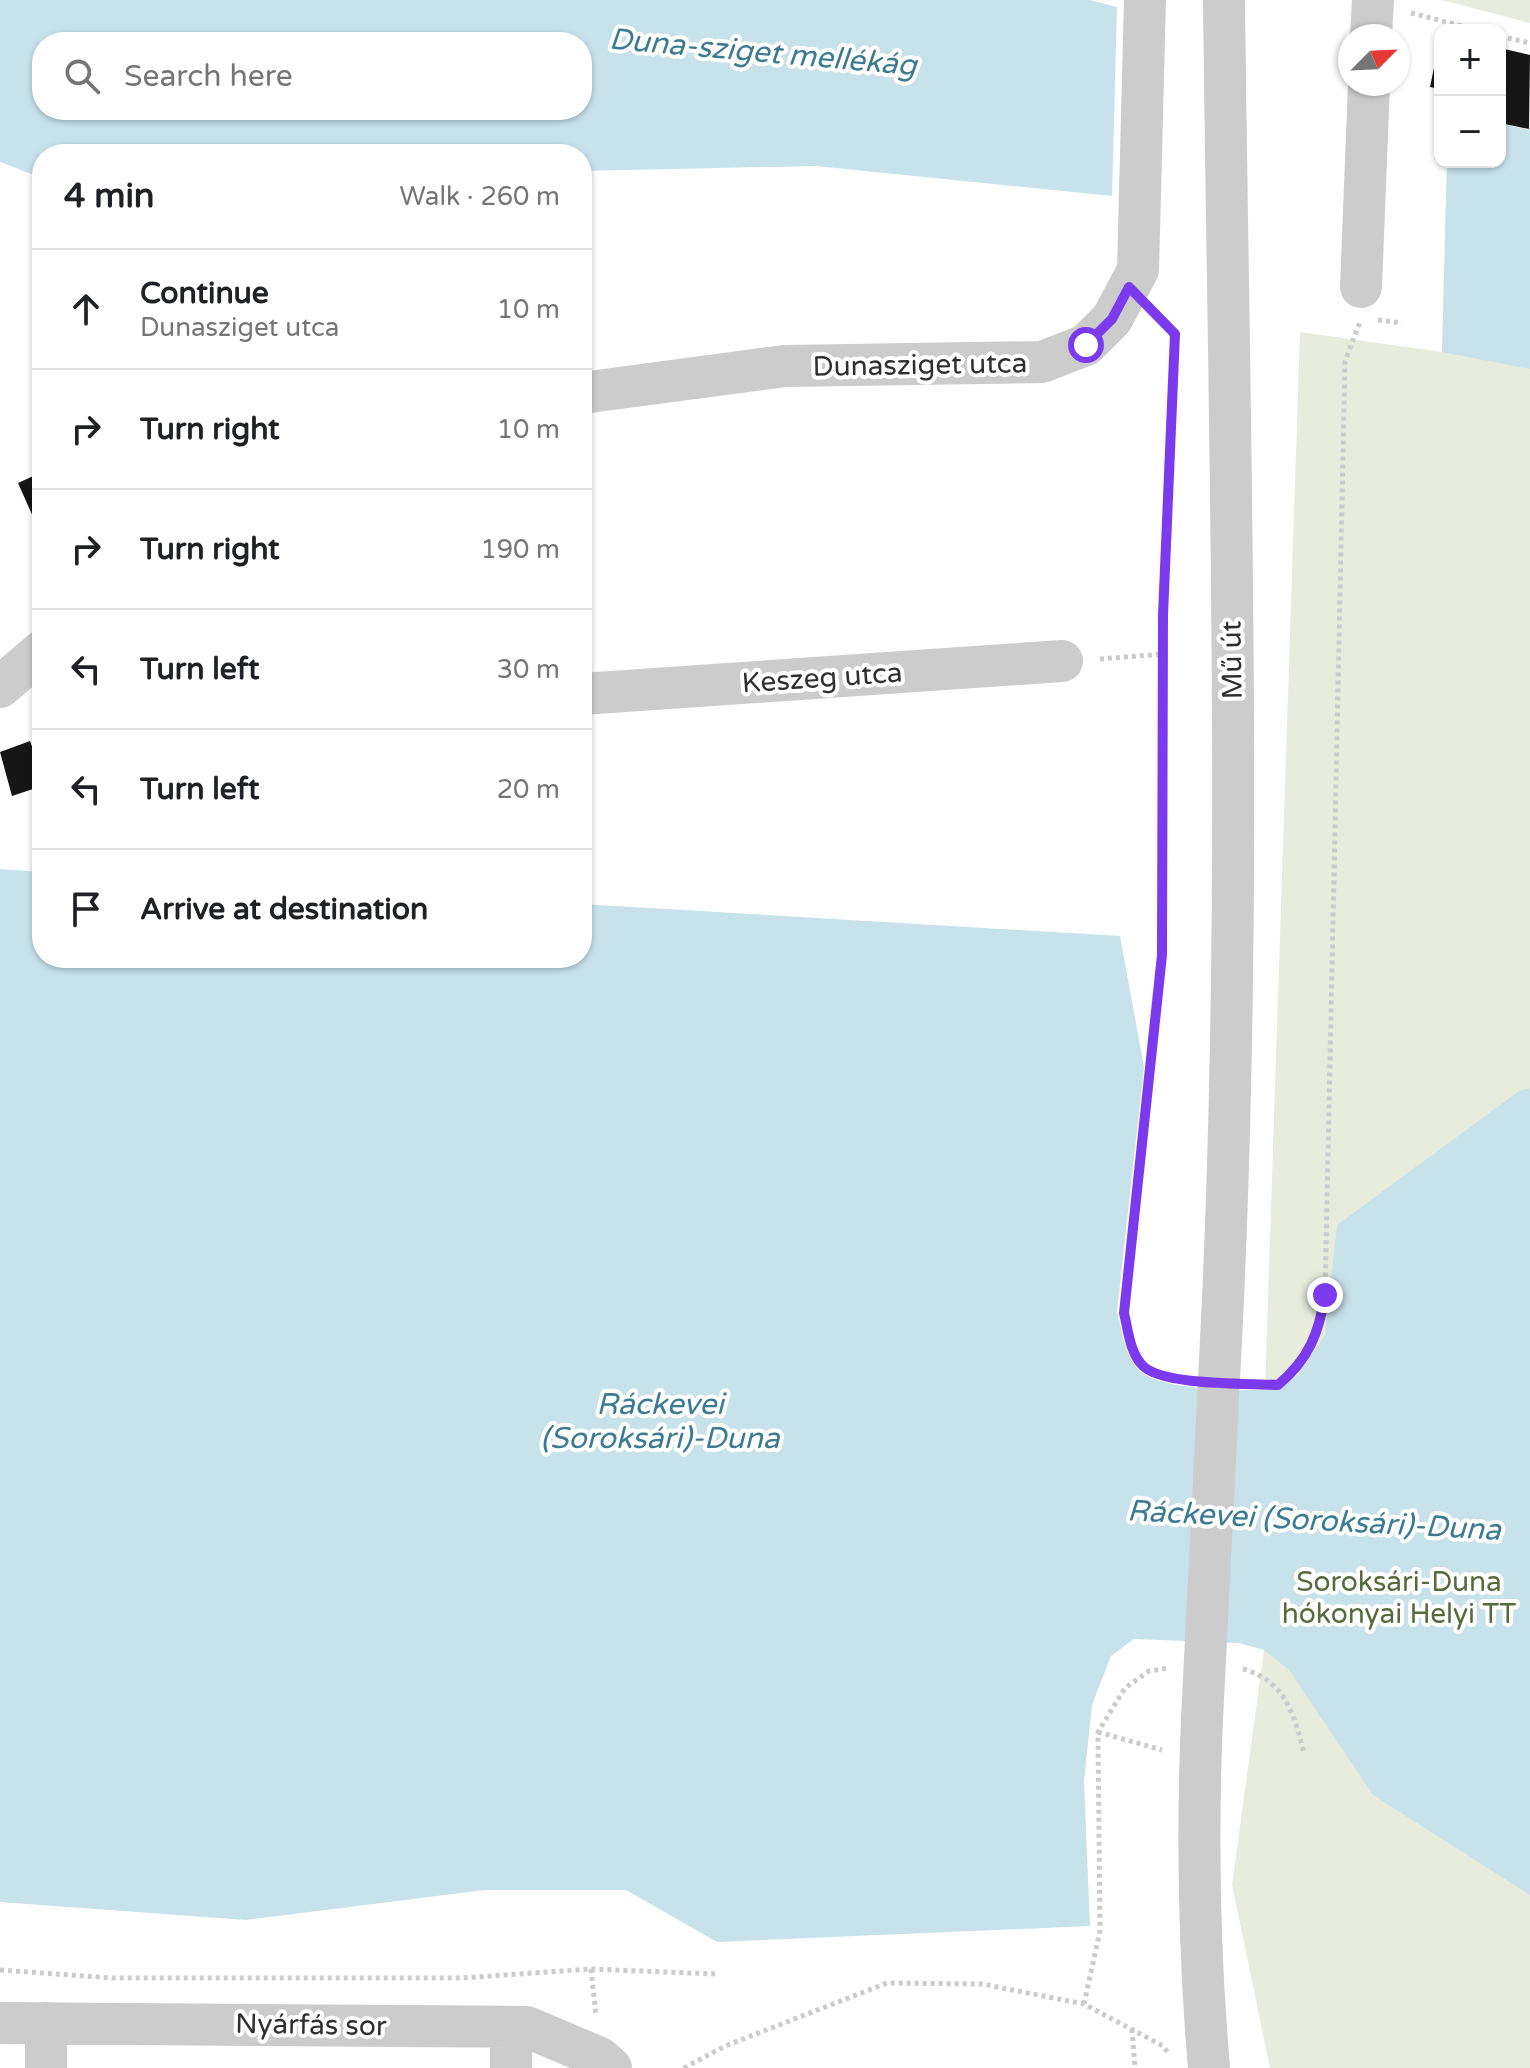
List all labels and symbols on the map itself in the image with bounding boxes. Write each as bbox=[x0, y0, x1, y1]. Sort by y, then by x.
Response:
water label: Duna-sziget mellékág bbox=[608, 21, 920, 85]
north arrow bbox=[1338, 24, 1410, 96]
route start bbox=[1068, 327, 1104, 363]
street label: Dunasziget utca bbox=[812, 346, 1028, 384]
street label: Mű út bbox=[1214, 620, 1250, 700]
street label: Keszeg utca bbox=[741, 655, 904, 701]
route end bbox=[1307, 1277, 1343, 1313]
water label: Ráckevei (Soroksári)-Duna bbox=[540, 1386, 781, 1457]
water label: Ráckevei (Soroksári)-Duna bbox=[1126, 1492, 1503, 1549]
park label: Soroksári-Duna hókonyai Helyi TT bbox=[1282, 1565, 1516, 1631]
street label: Nyárfás sor bbox=[235, 2007, 387, 2043]

